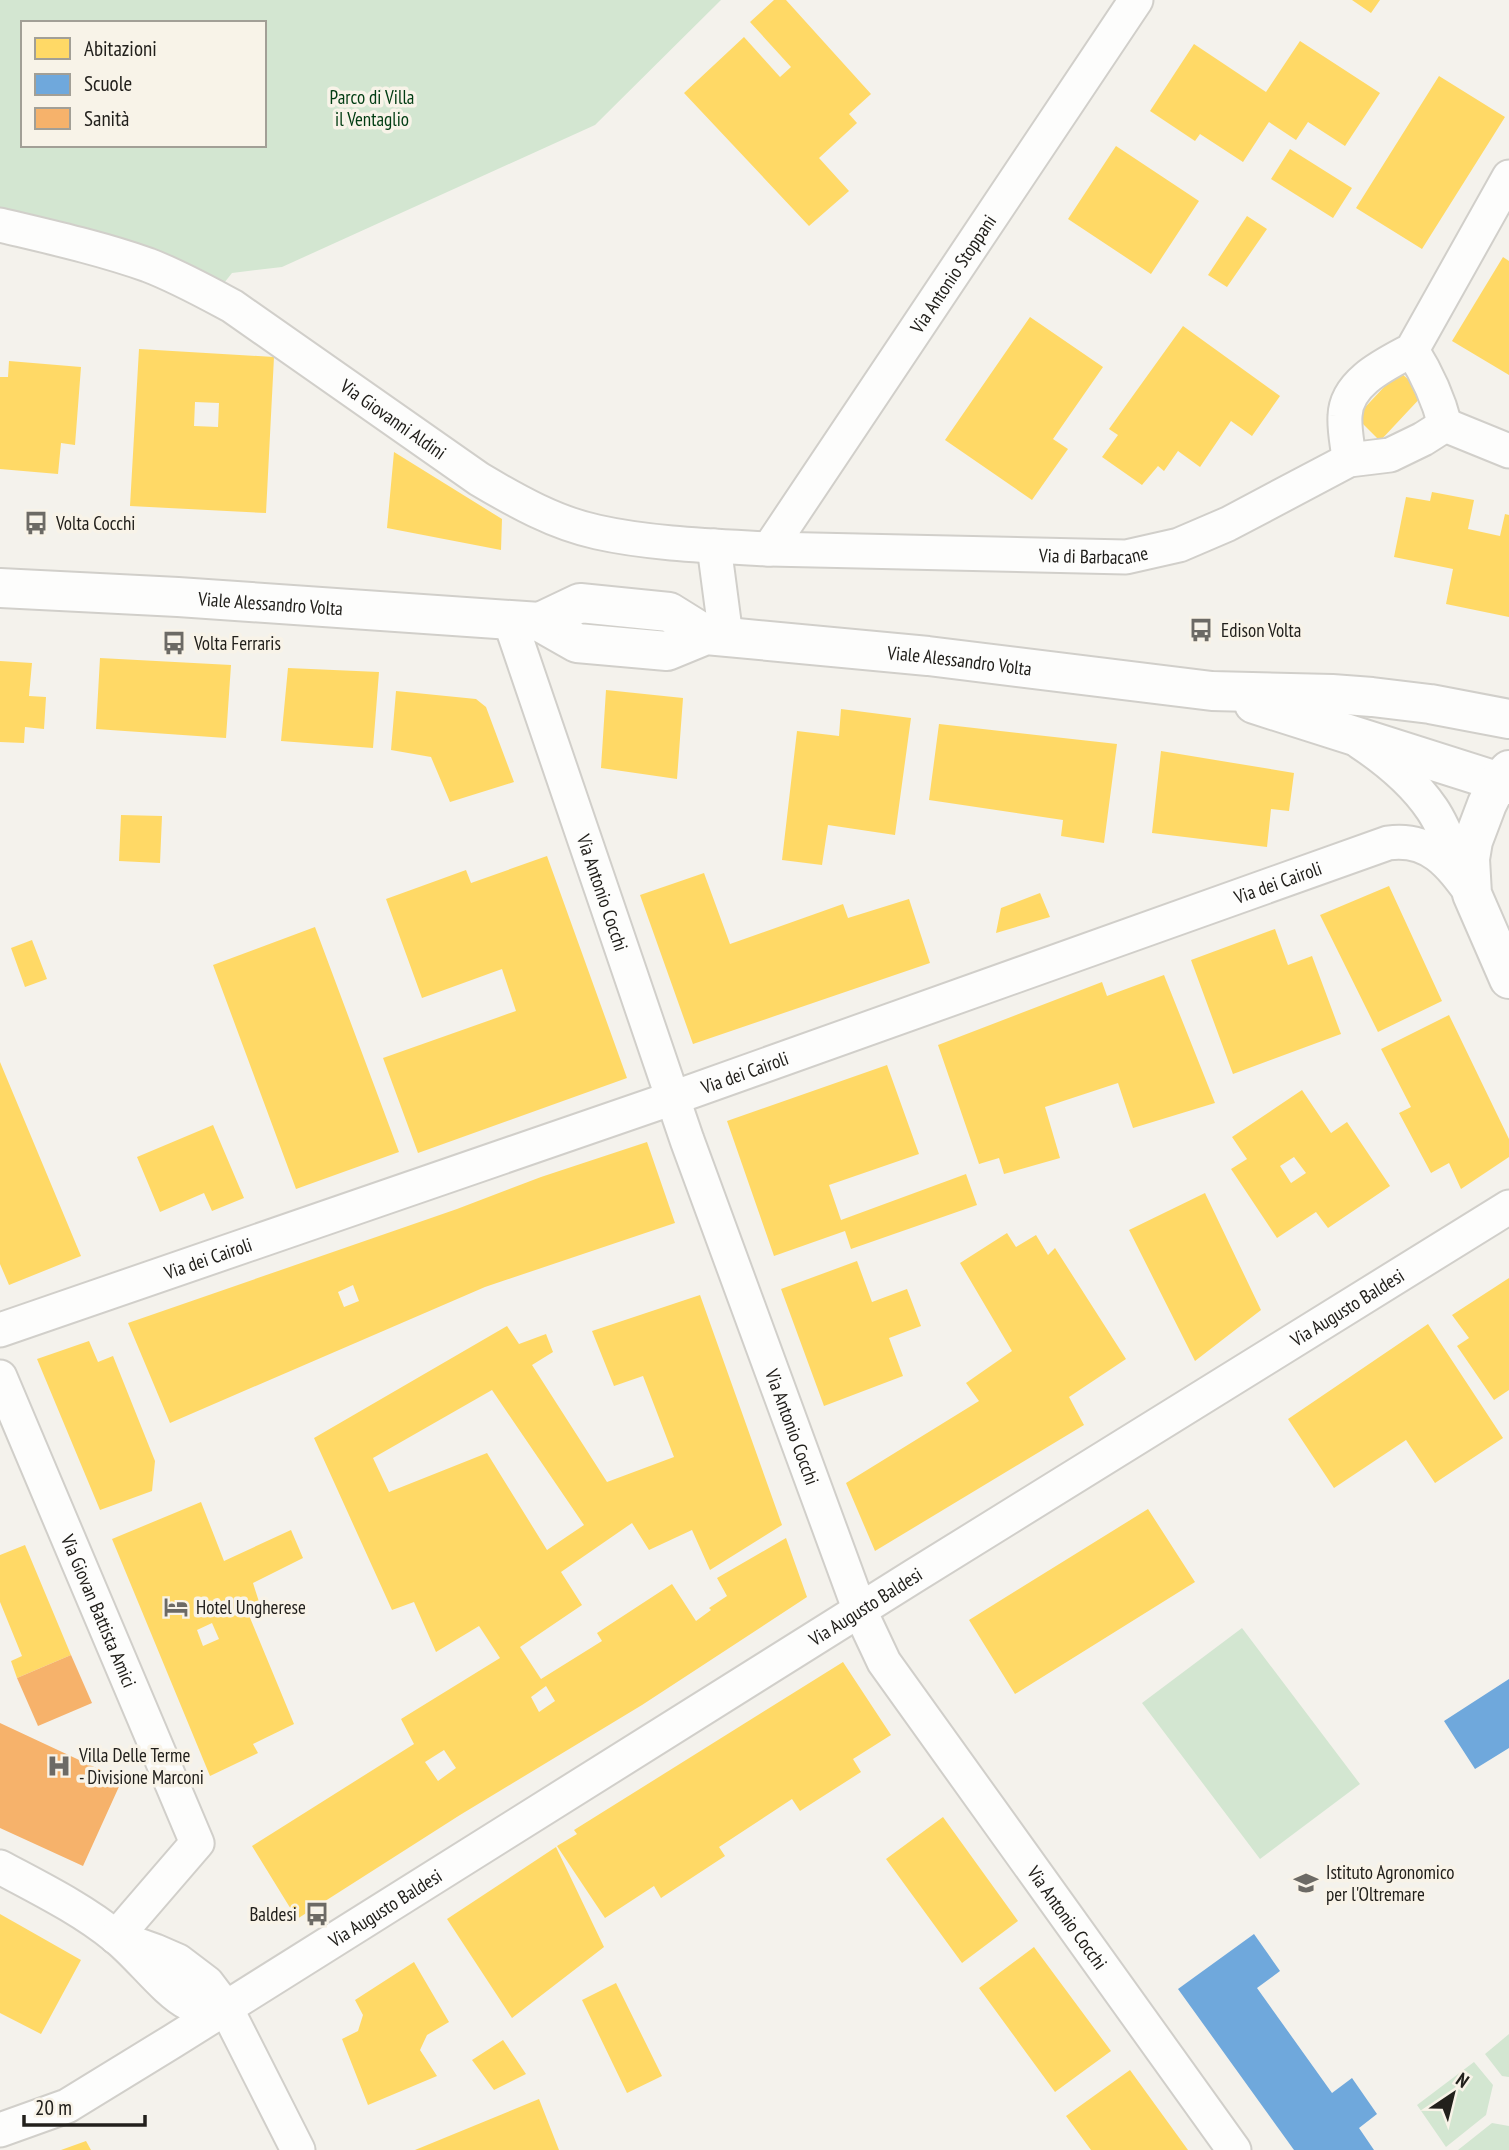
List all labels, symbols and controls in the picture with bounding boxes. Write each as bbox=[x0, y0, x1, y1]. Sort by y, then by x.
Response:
legend bbox=[21, 21, 266, 147]
text: Abitazioni bbox=[84, 35, 157, 62]
text: Scuole bbox=[84, 70, 132, 97]
park label: Parco di Villa il Ventaglio bbox=[330, 85, 414, 131]
text: Sanità bbox=[84, 105, 129, 132]
street label: Via Antonio Stoppani bbox=[904, 210, 1001, 338]
street label: Via Giovanni Aldini bbox=[335, 373, 451, 464]
bus stop icon: Volta Cocchi bbox=[22, 509, 50, 537]
place label: Volta Cocchi bbox=[55, 511, 135, 535]
street label: Via di Barbacane bbox=[1038, 540, 1150, 569]
street label: Viale Alessandro Volta bbox=[196, 586, 344, 620]
bus stop icon: Edison Volta bbox=[1187, 616, 1215, 644]
place label: Edison Volta bbox=[1221, 618, 1301, 642]
bus stop icon: Volta Ferraris bbox=[160, 629, 188, 657]
place label: Volta Ferraris bbox=[193, 631, 281, 655]
street label: Viale Alessandro Volta bbox=[885, 640, 1033, 681]
street label: Via Antonio Cocchi bbox=[571, 830, 634, 954]
street label: Via dei Cairoli bbox=[1230, 856, 1325, 909]
street label: Via dei Cairoli bbox=[697, 1046, 792, 1099]
street label: Via dei Cairoli bbox=[160, 1232, 255, 1285]
street label: Via Augusto Baldesi bbox=[1285, 1263, 1408, 1352]
street label: Via Antonio Cocchi bbox=[760, 1365, 825, 1488]
street label: Via Giovan Battista Amici bbox=[56, 1530, 142, 1691]
street label: Via Augusto Baldesi bbox=[803, 1562, 927, 1652]
hotel icon: Hotel Ungherese bbox=[162, 1593, 190, 1621]
place label: Hotel Ungherese bbox=[196, 1595, 306, 1619]
place label: Villa Delle Terme - Divisione Marconi bbox=[78, 1743, 204, 1789]
hospital icon: Villa Delle Terme - Divisione Marconi bbox=[45, 1752, 73, 1780]
street label: Via Antonio Cocchi bbox=[1022, 1860, 1112, 1974]
place label: Istituto Agronomico per l'Oltremare bbox=[1326, 1860, 1455, 1906]
street label: Via Augusto Baldesi bbox=[323, 1863, 446, 1953]
school or university icon: Istituto Agronomico per l'Oltremare bbox=[1292, 1869, 1320, 1897]
bus stop icon: Baldesi bbox=[303, 1900, 331, 1928]
place label: Baldesi bbox=[249, 1902, 297, 1926]
north arrow bbox=[1418, 2059, 1488, 2129]
text: N bbox=[1452, 2067, 1474, 2093]
scale bar bbox=[24, 2084, 145, 2128]
text: 20 m bbox=[35, 2094, 72, 2121]

